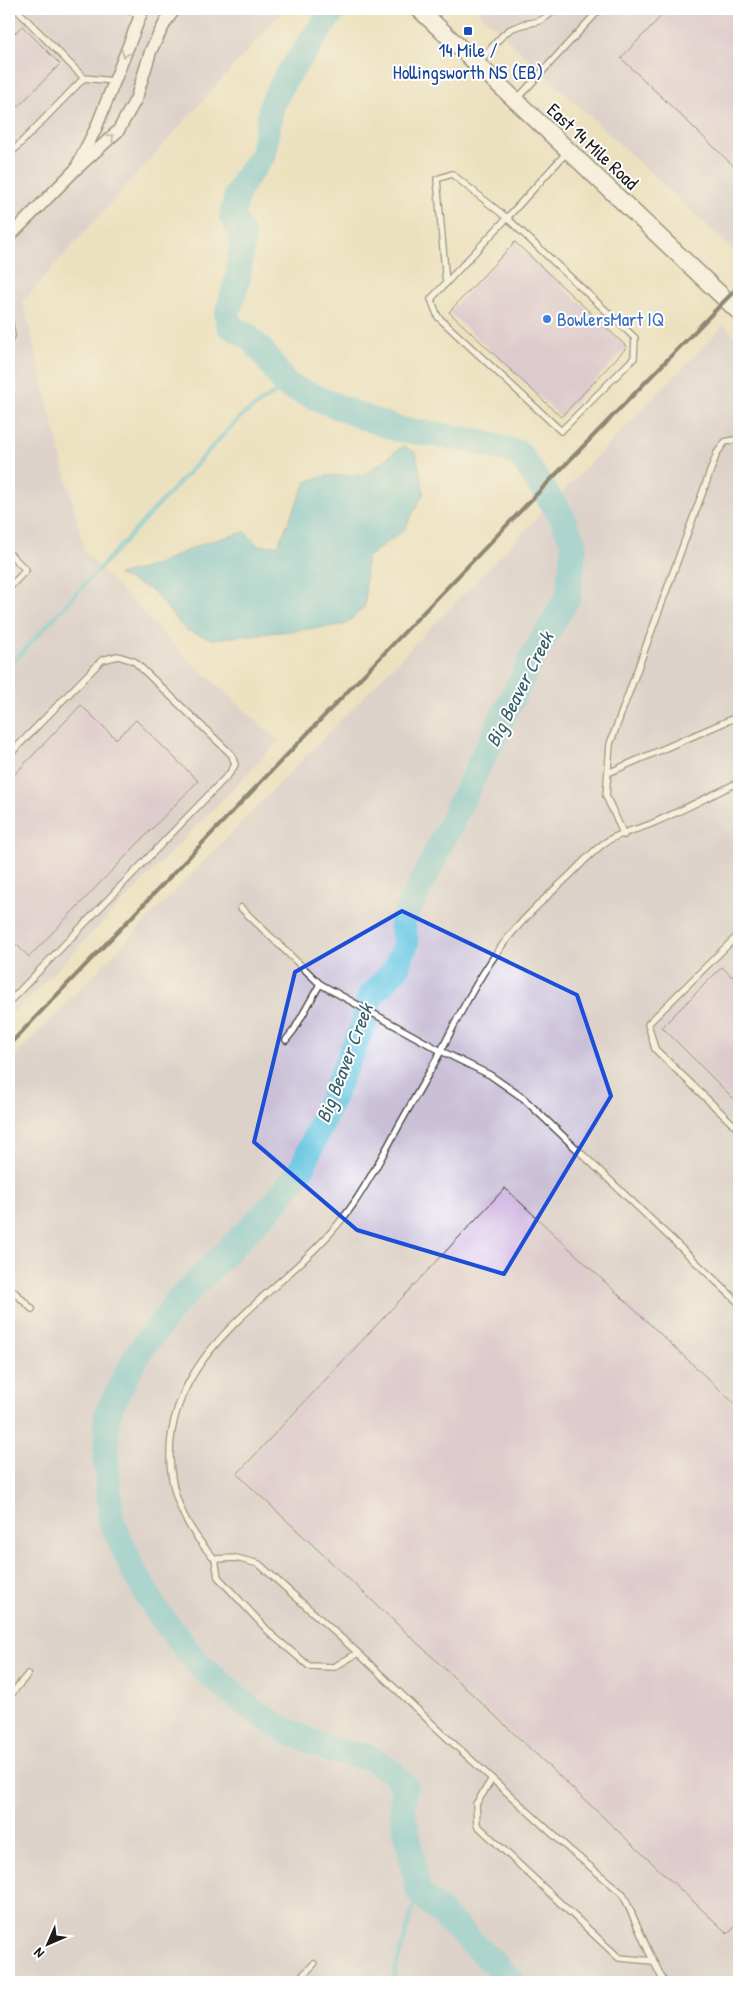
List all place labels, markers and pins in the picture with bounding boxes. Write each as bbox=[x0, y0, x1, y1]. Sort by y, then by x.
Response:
marker: 14 Mile / Hollingsworth NS (EB) bbox=[462, 25, 474, 37]
place label: 14 Mile / Hollingsworth NS (EB) bbox=[393, 37, 543, 85]
place label: BowlersMart IQ bbox=[557, 306, 664, 332]
marker: BowlersMart IQ bbox=[541, 313, 553, 325]

